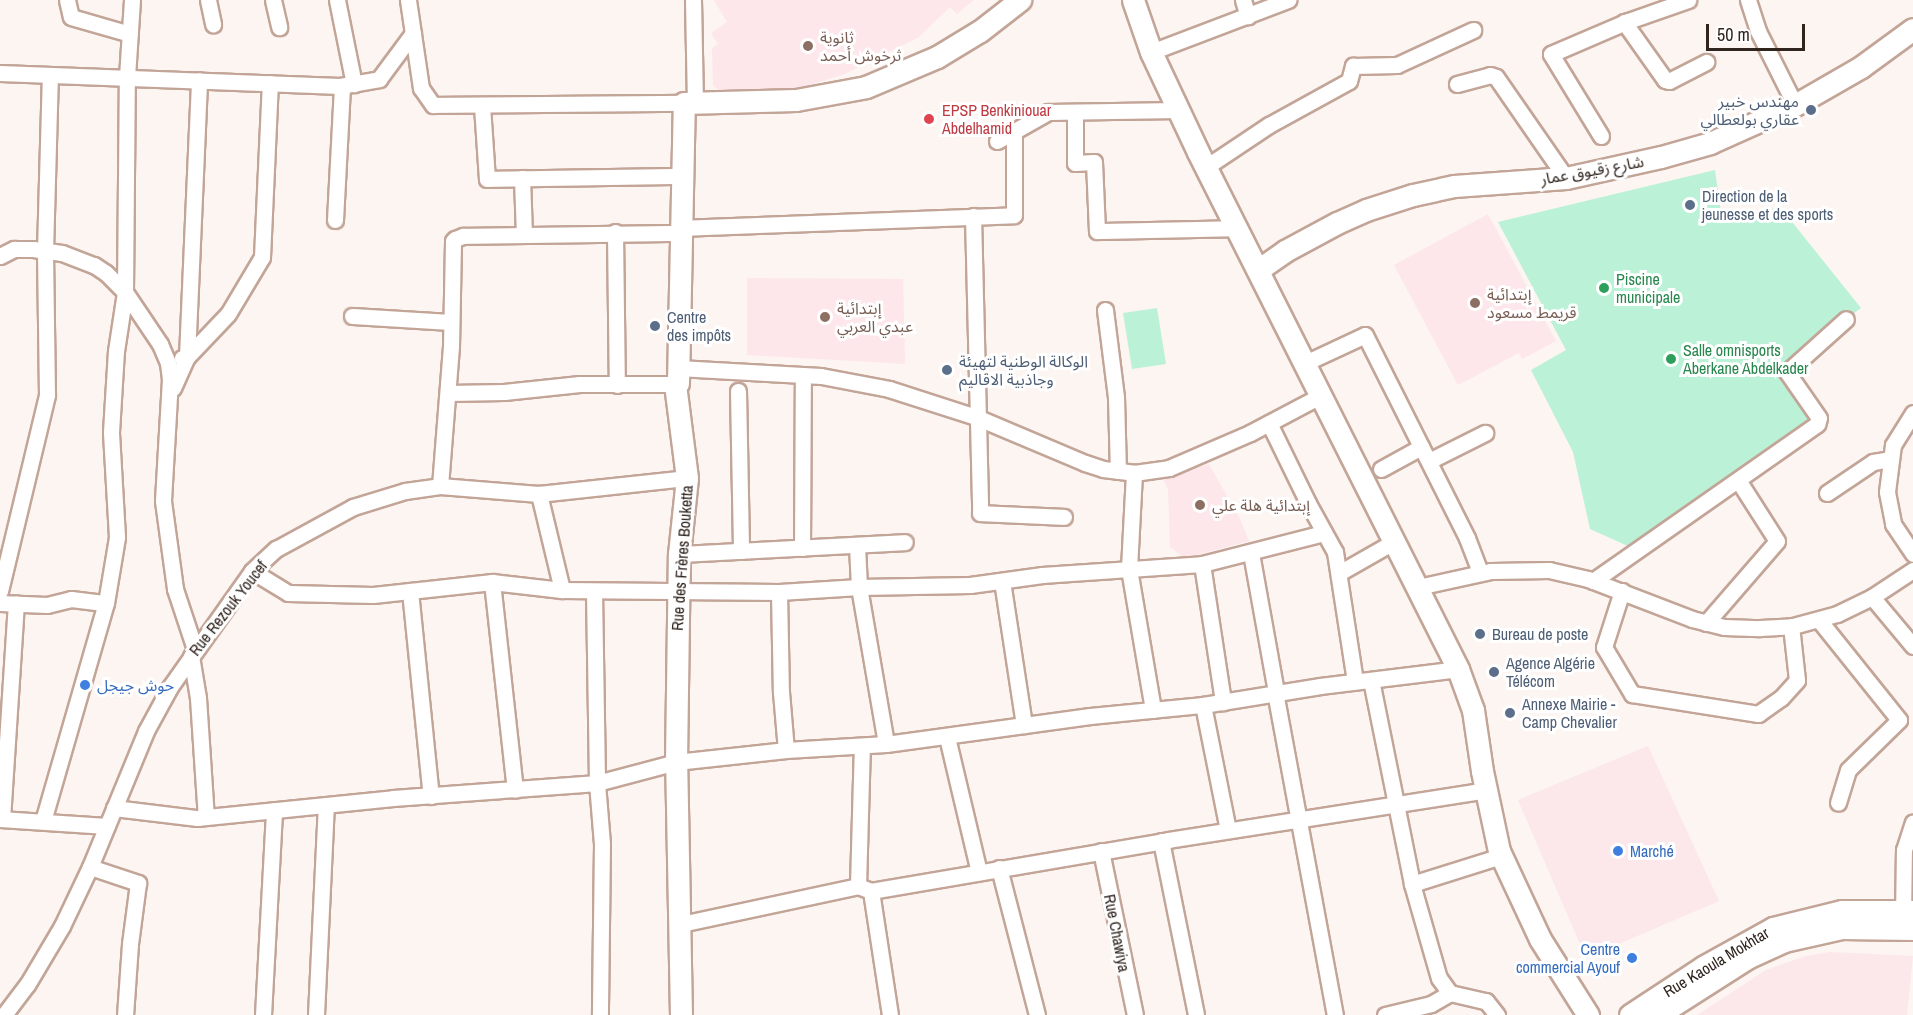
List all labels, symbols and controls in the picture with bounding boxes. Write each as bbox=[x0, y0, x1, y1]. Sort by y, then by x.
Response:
scale bar bbox=[1709, 12, 1808, 50]
text: 50 m bbox=[1717, 22, 1750, 47]
place label: ثانوية ثرخوش أحمد bbox=[820, 27, 901, 65]
marker: ثانوية ثرخوش أحمد bbox=[801, 39, 815, 53]
place label: مهندس خبير عقاري بولعطالي bbox=[1700, 91, 1799, 129]
place label: EPSP Benkiniouar Abdelhamid bbox=[942, 100, 1051, 138]
marker: مهندس خبير عقاري بولعطالي bbox=[1804, 103, 1818, 117]
marker: EPSP Benkiniouar Abdelhamid bbox=[920, 110, 938, 128]
street label: شارع زقيوق عمار bbox=[1539, 151, 1645, 189]
place label: Direction de la jeunesse et des sports bbox=[1702, 186, 1833, 224]
marker: Direction de la jeunesse et des sports bbox=[1683, 198, 1697, 212]
place label: Piscine municipale bbox=[1616, 269, 1680, 307]
marker: Piscine municipale bbox=[1597, 281, 1611, 295]
place label: إبتدائية قريمط مسعود bbox=[1487, 284, 1577, 322]
marker: إبتدائية قريمط مسعود bbox=[1468, 296, 1482, 310]
place label: إبتدائية عبدي العربي bbox=[837, 298, 913, 336]
place label: Centre des impôts bbox=[667, 307, 731, 345]
marker: إبتدائية عبدي العربي bbox=[818, 310, 832, 324]
marker: Centre des impôts bbox=[648, 319, 662, 333]
place label: Salle omnisports Aberkane Abdelkader bbox=[1683, 340, 1809, 378]
place label: الوكالة الوطنية لتهيئة وجاذبية الاقاليم bbox=[959, 351, 1088, 389]
marker: Salle omnisports Aberkane Abdelkader bbox=[1664, 352, 1678, 366]
marker: الوكالة الوطنية لتهيئة وجاذبية الاقاليم bbox=[940, 363, 954, 377]
street label: Rue des Frères Bouketta bbox=[667, 485, 697, 631]
place label: إبتدائية هلة علي bbox=[1212, 495, 1310, 515]
marker: إبتدائية هلة علي bbox=[1193, 498, 1207, 512]
street label: Rue Rezouk Youcef bbox=[185, 557, 271, 659]
place label: Bureau de poste bbox=[1492, 624, 1588, 644]
marker: Bureau de poste bbox=[1473, 627, 1487, 641]
place label: Agence Algérie Télécom bbox=[1506, 653, 1596, 691]
marker: Agence Algérie Télécom bbox=[1487, 665, 1501, 679]
place label: حوش جيجل bbox=[97, 675, 174, 695]
marker: حوش جيجل bbox=[78, 678, 92, 692]
place label: Annexe Mairie - Camp Chevalier bbox=[1522, 694, 1617, 732]
marker: Annexe Mairie - Camp Chevalier bbox=[1503, 706, 1517, 720]
place label: Marché bbox=[1630, 841, 1674, 861]
marker: Marché bbox=[1611, 844, 1625, 858]
street label: Rue Chawiya bbox=[1100, 893, 1134, 973]
street label: Rue Kaoula Mokhtar bbox=[1660, 923, 1772, 1001]
place label: Centre commercial Ayouf bbox=[1515, 939, 1620, 977]
marker: Centre commercial Ayouf bbox=[1625, 951, 1639, 965]

